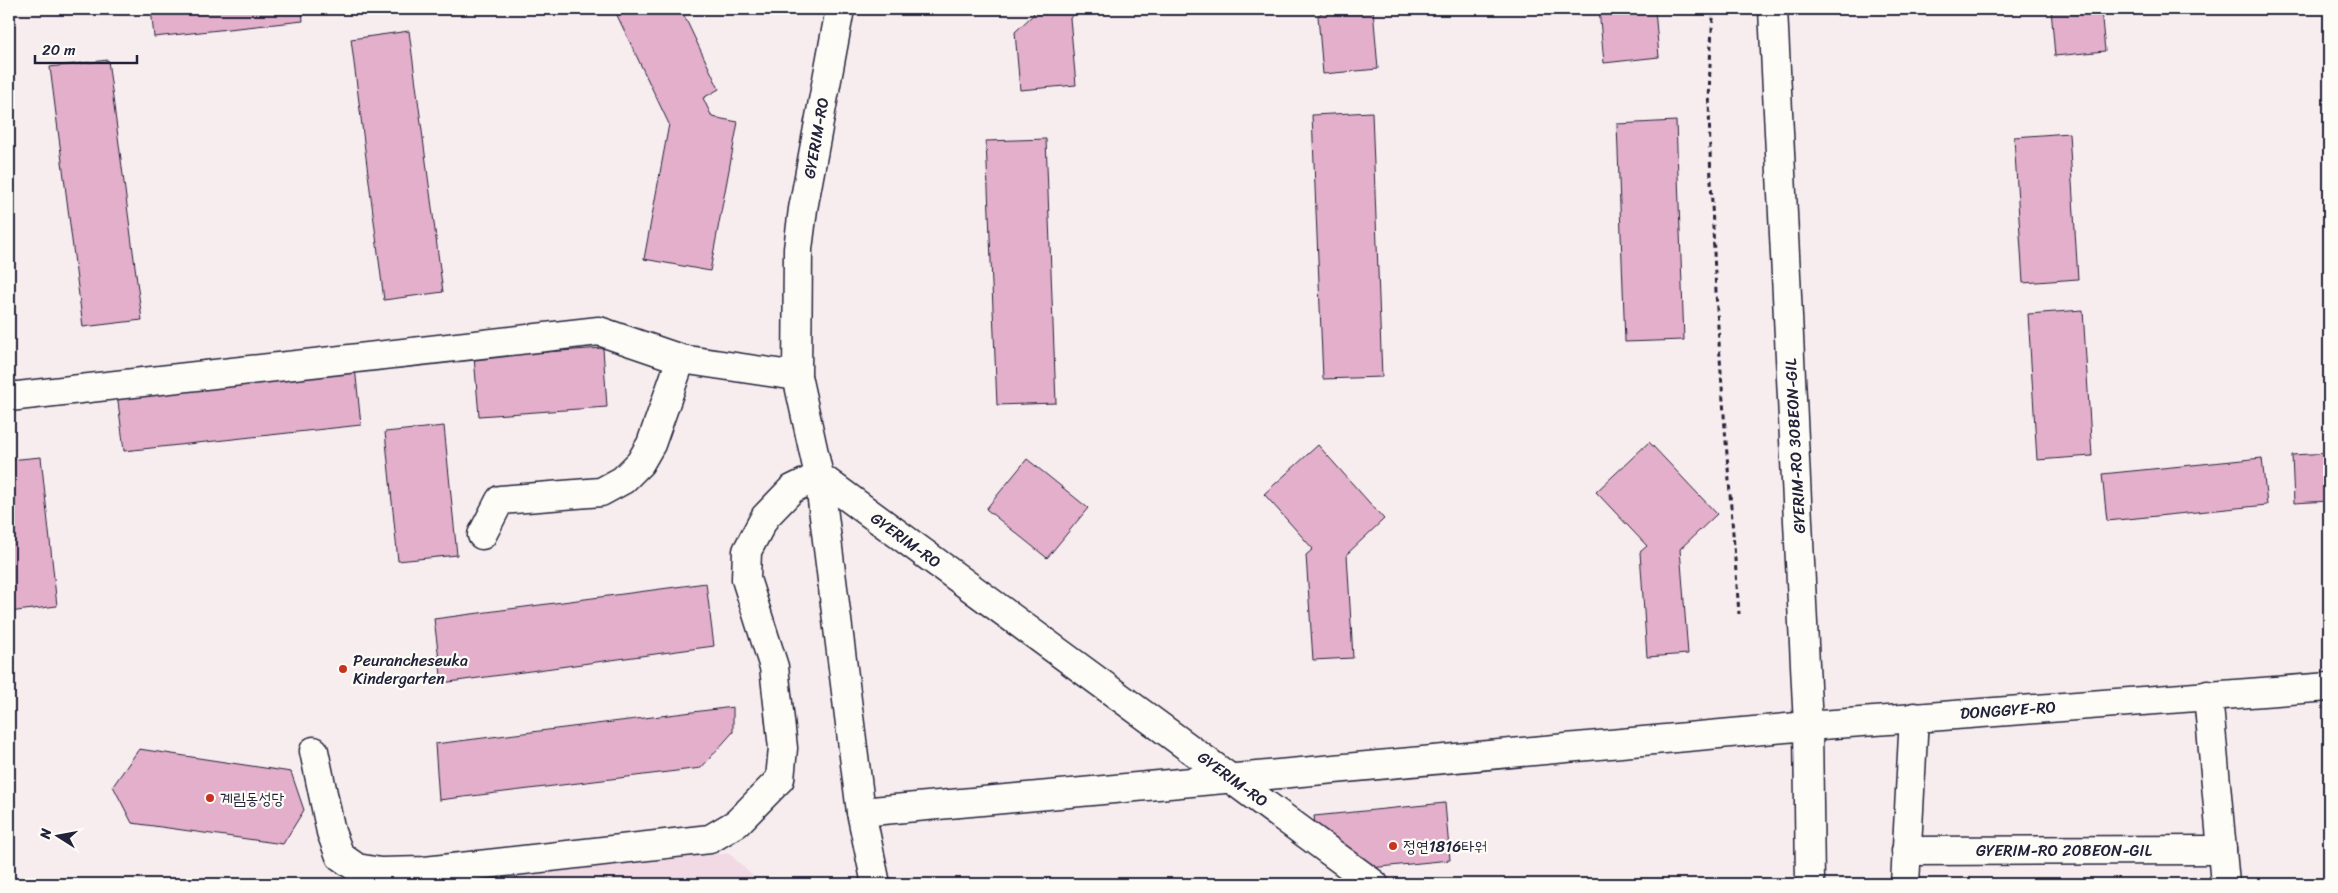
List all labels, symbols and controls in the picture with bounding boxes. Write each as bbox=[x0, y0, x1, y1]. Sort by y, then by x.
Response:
scale bar bbox=[35, 32, 138, 64]
text: 20 m bbox=[42, 37, 76, 63]
street label: GYERIM-RO bbox=[795, 95, 837, 181]
street label: GYERIM-RO 30BEON-GIL bbox=[1776, 357, 1814, 534]
street label: GYERIM-RO bbox=[864, 504, 948, 576]
place label: Peurancheseuka Kindergarten bbox=[353, 646, 468, 693]
marker: Peurancheseuka Kindergarten bbox=[337, 663, 349, 675]
street label: DONGGYE-RO bbox=[1959, 692, 2057, 728]
street label: GYERIM-RO bbox=[1191, 743, 1275, 815]
place label: 계림동성당 bbox=[220, 784, 285, 813]
marker: 계림동성당 bbox=[204, 792, 216, 804]
north arrow bbox=[32, 810, 82, 860]
text: N bbox=[32, 826, 59, 842]
place label: 정연1816타워 bbox=[1403, 832, 1487, 861]
street label: GYERIM-RO 20BEON-GIL bbox=[1976, 836, 2152, 865]
marker: 정연1816타워 bbox=[1387, 840, 1399, 852]

